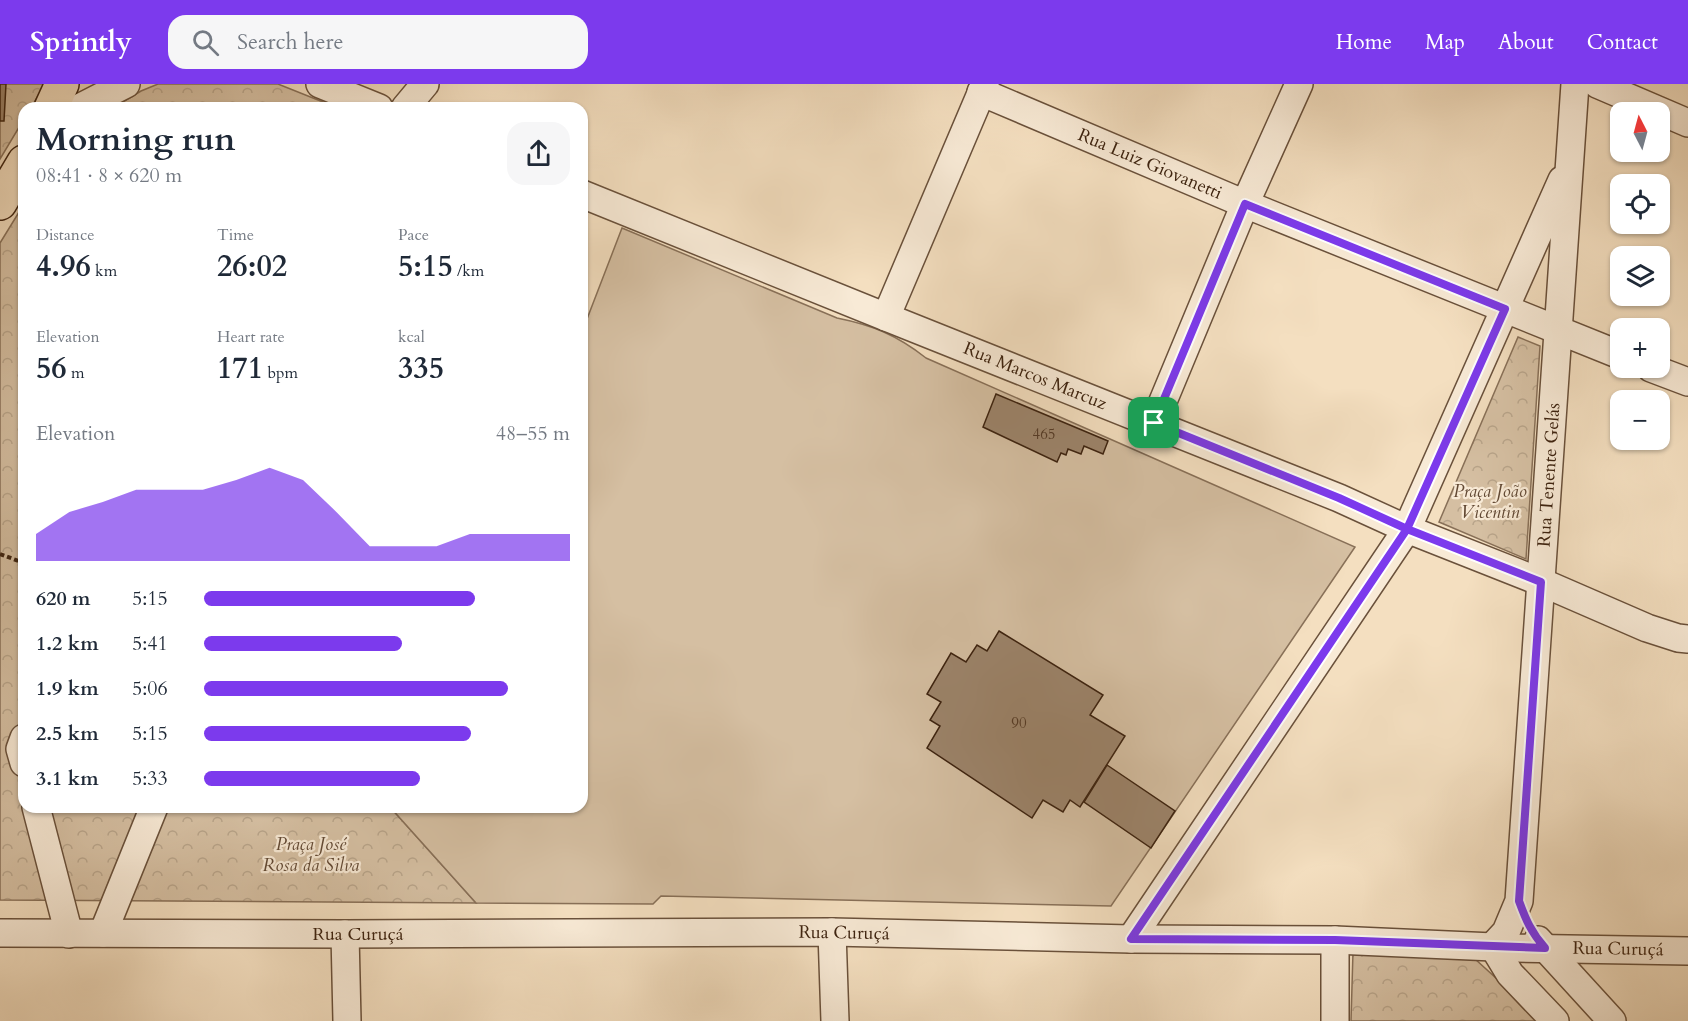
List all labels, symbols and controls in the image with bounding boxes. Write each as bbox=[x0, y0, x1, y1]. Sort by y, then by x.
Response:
search box bbox=[168, 15, 588, 69]
text: Sprintly bbox=[30, 23, 132, 61]
icon: search bbox=[189, 26, 222, 59]
text: Search here bbox=[237, 27, 344, 57]
text: Home bbox=[1336, 28, 1392, 57]
text: Map bbox=[1425, 28, 1465, 57]
text: About bbox=[1498, 28, 1554, 57]
text: Contact bbox=[1587, 28, 1658, 57]
north arrow bbox=[1610, 102, 1670, 162]
map controls bbox=[1610, 102, 1670, 450]
text: Morning run bbox=[36, 117, 236, 162]
button: share bbox=[507, 122, 570, 185]
street label: Rua Luiz Giovanetti bbox=[1074, 122, 1226, 206]
text: 08:41 · 8 × 620 m bbox=[36, 162, 182, 189]
button: locate bbox=[1610, 174, 1670, 234]
text: Distance bbox=[36, 224, 94, 246]
text: Time bbox=[217, 224, 254, 246]
text: Pace bbox=[398, 224, 429, 246]
text: 4.96 bbox=[36, 246, 91, 287]
text: 26:02 bbox=[217, 246, 287, 287]
text: 5:15 bbox=[398, 246, 453, 287]
button: layers bbox=[1610, 246, 1670, 306]
text: km bbox=[91, 260, 117, 282]
text: /km bbox=[453, 260, 484, 282]
button: + bbox=[1610, 318, 1670, 378]
text: Elevation bbox=[36, 326, 100, 348]
text: Heart rate bbox=[217, 326, 285, 348]
text: kcal bbox=[398, 326, 425, 348]
street label: Rua Marcos Marcuz bbox=[960, 336, 1110, 416]
text: 56 bbox=[36, 348, 67, 389]
text: 171 bbox=[217, 348, 263, 389]
text: 335 bbox=[398, 348, 444, 389]
text: m bbox=[67, 362, 85, 384]
text: bpm bbox=[263, 362, 298, 384]
button: − bbox=[1610, 390, 1670, 450]
pin bbox=[1128, 397, 1179, 448]
street label: Rua Tenente Gelás bbox=[1531, 402, 1567, 548]
icon: arrive bbox=[1137, 406, 1170, 439]
text: Elevation bbox=[36, 420, 115, 447]
text: 48–55 m bbox=[496, 420, 570, 447]
house number: 465 bbox=[1032, 424, 1056, 444]
park label: Praça João Vicentin bbox=[1453, 479, 1527, 525]
text: 620 m bbox=[36, 585, 91, 612]
text: 5:15 bbox=[132, 585, 168, 612]
text: 1.2 km bbox=[36, 630, 99, 657]
text: 5:41 bbox=[132, 630, 168, 657]
text: 1.9 km bbox=[36, 675, 99, 702]
text: 5:06 bbox=[132, 675, 168, 702]
house number: 90 bbox=[1011, 713, 1027, 733]
text: 2.5 km bbox=[36, 720, 99, 747]
text: 5:15 bbox=[132, 720, 168, 747]
text: 3.1 km bbox=[36, 765, 99, 792]
text: 5:33 bbox=[132, 765, 168, 792]
park label: Praça José Rosa da Silva bbox=[263, 832, 359, 878]
street label: Rua Curuçá bbox=[798, 920, 890, 946]
street label: Rua Curuçá bbox=[312, 922, 404, 947]
street label: Rua Curuçá bbox=[1572, 936, 1664, 962]

